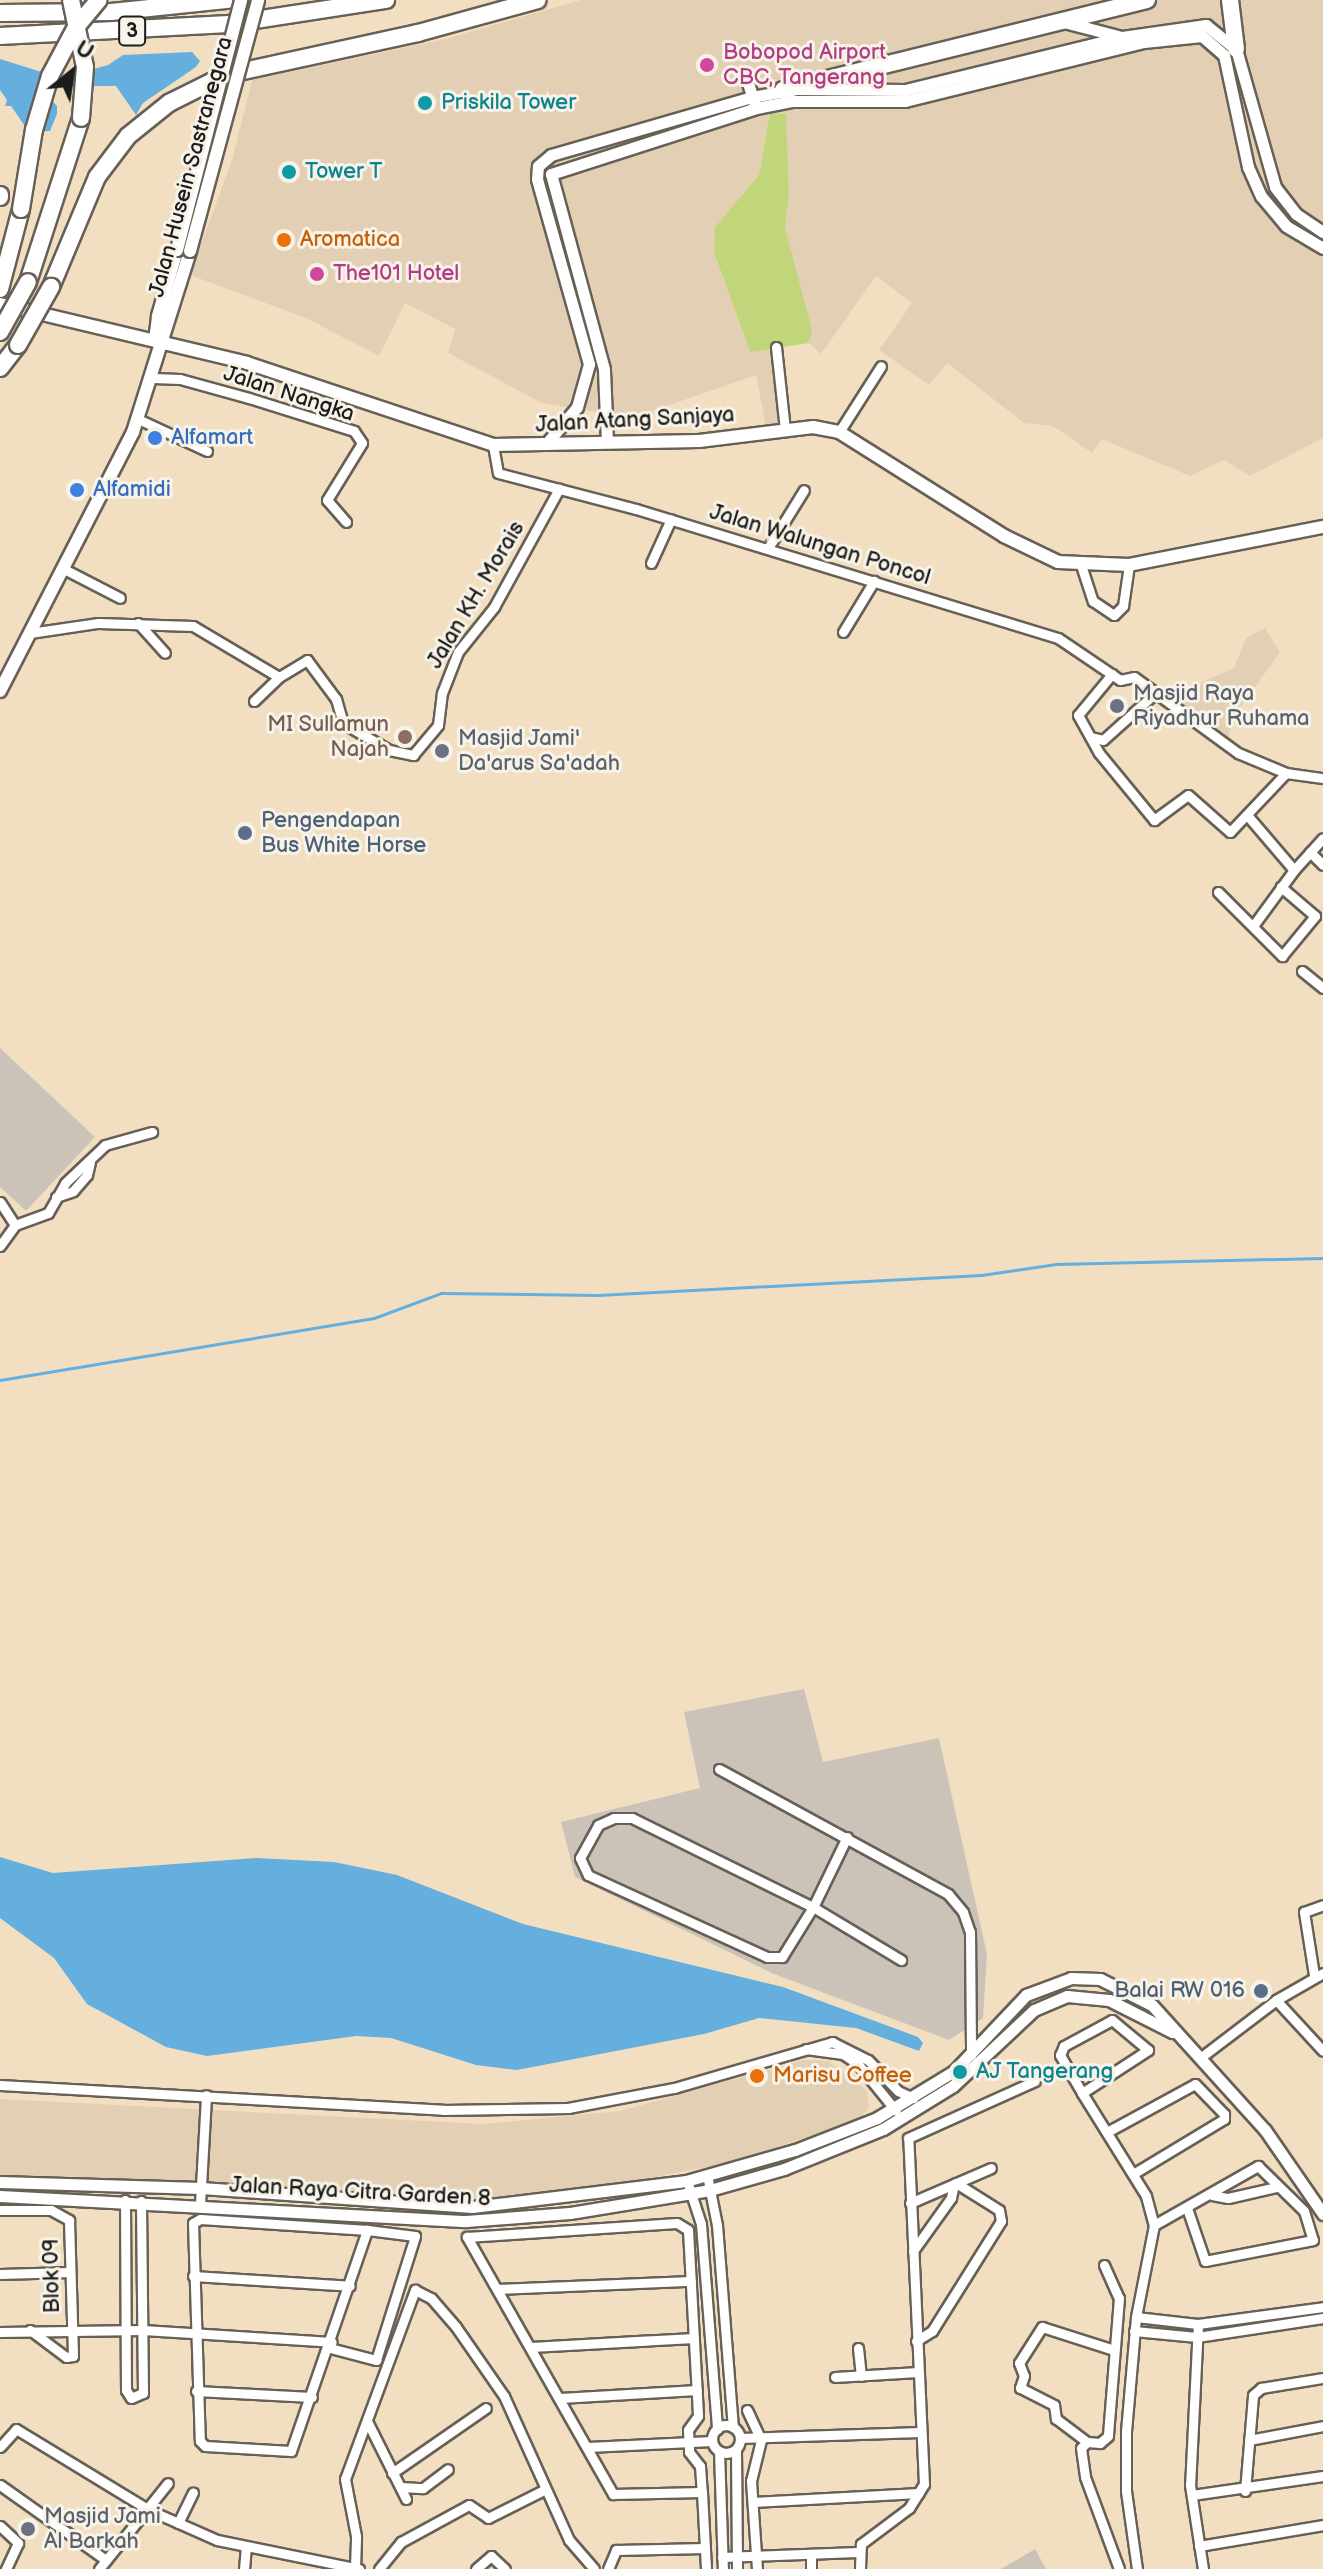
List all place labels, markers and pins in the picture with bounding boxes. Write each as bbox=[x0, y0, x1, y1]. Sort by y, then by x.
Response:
place label: Bobopod Airport CBC, Tangerang bbox=[723, 39, 886, 90]
marker: Bobopod Airport CBC, Tangerang bbox=[698, 56, 716, 74]
place label: Priskila Tower bbox=[441, 90, 577, 116]
marker: Priskila Tower bbox=[416, 94, 434, 112]
place label: Tower T bbox=[305, 159, 383, 185]
marker: Tower T bbox=[280, 163, 298, 181]
place label: Aromatica bbox=[300, 227, 400, 253]
marker: Aromatica bbox=[275, 231, 293, 249]
place label: The101 Hotel bbox=[333, 261, 459, 287]
marker: The101 Hotel bbox=[308, 265, 326, 283]
place label: Alfamart bbox=[171, 425, 253, 451]
marker: Alfamart bbox=[146, 429, 164, 447]
place label: Alfamidi bbox=[93, 477, 171, 503]
marker: Alfamidi bbox=[68, 481, 86, 499]
place label: Masjid Raya Riyadhur Ruhama bbox=[1133, 680, 1310, 732]
marker: Masjid Raya Riyadhur Ruhama bbox=[1108, 697, 1126, 715]
place label: MI Sullamun Najah bbox=[267, 711, 389, 762]
place label: Masjid Jami' Da'arus Sa'adah bbox=[458, 725, 620, 776]
marker: MI Sullamun Najah bbox=[396, 728, 414, 746]
marker: Masjid Jami' Da'arus Sa'adah bbox=[433, 742, 451, 760]
place label: Pengendapan Bus White Horse bbox=[261, 807, 427, 858]
marker: Pengendapan Bus White Horse bbox=[236, 824, 254, 842]
place label: Balai RW 016 bbox=[1114, 1978, 1245, 2004]
marker: Balai RW 016 bbox=[1252, 1982, 1270, 2000]
place label: AJ Tangerang bbox=[976, 2059, 1114, 2085]
place label: Marisu Coffee bbox=[773, 2063, 912, 2089]
marker: AJ Tangerang bbox=[951, 2063, 969, 2081]
marker: Marisu Coffee bbox=[748, 2067, 766, 2085]
place label: Masjid Jami Al Barkah bbox=[44, 2503, 162, 2554]
marker: Masjid Jami Al Barkah bbox=[19, 2520, 37, 2538]

